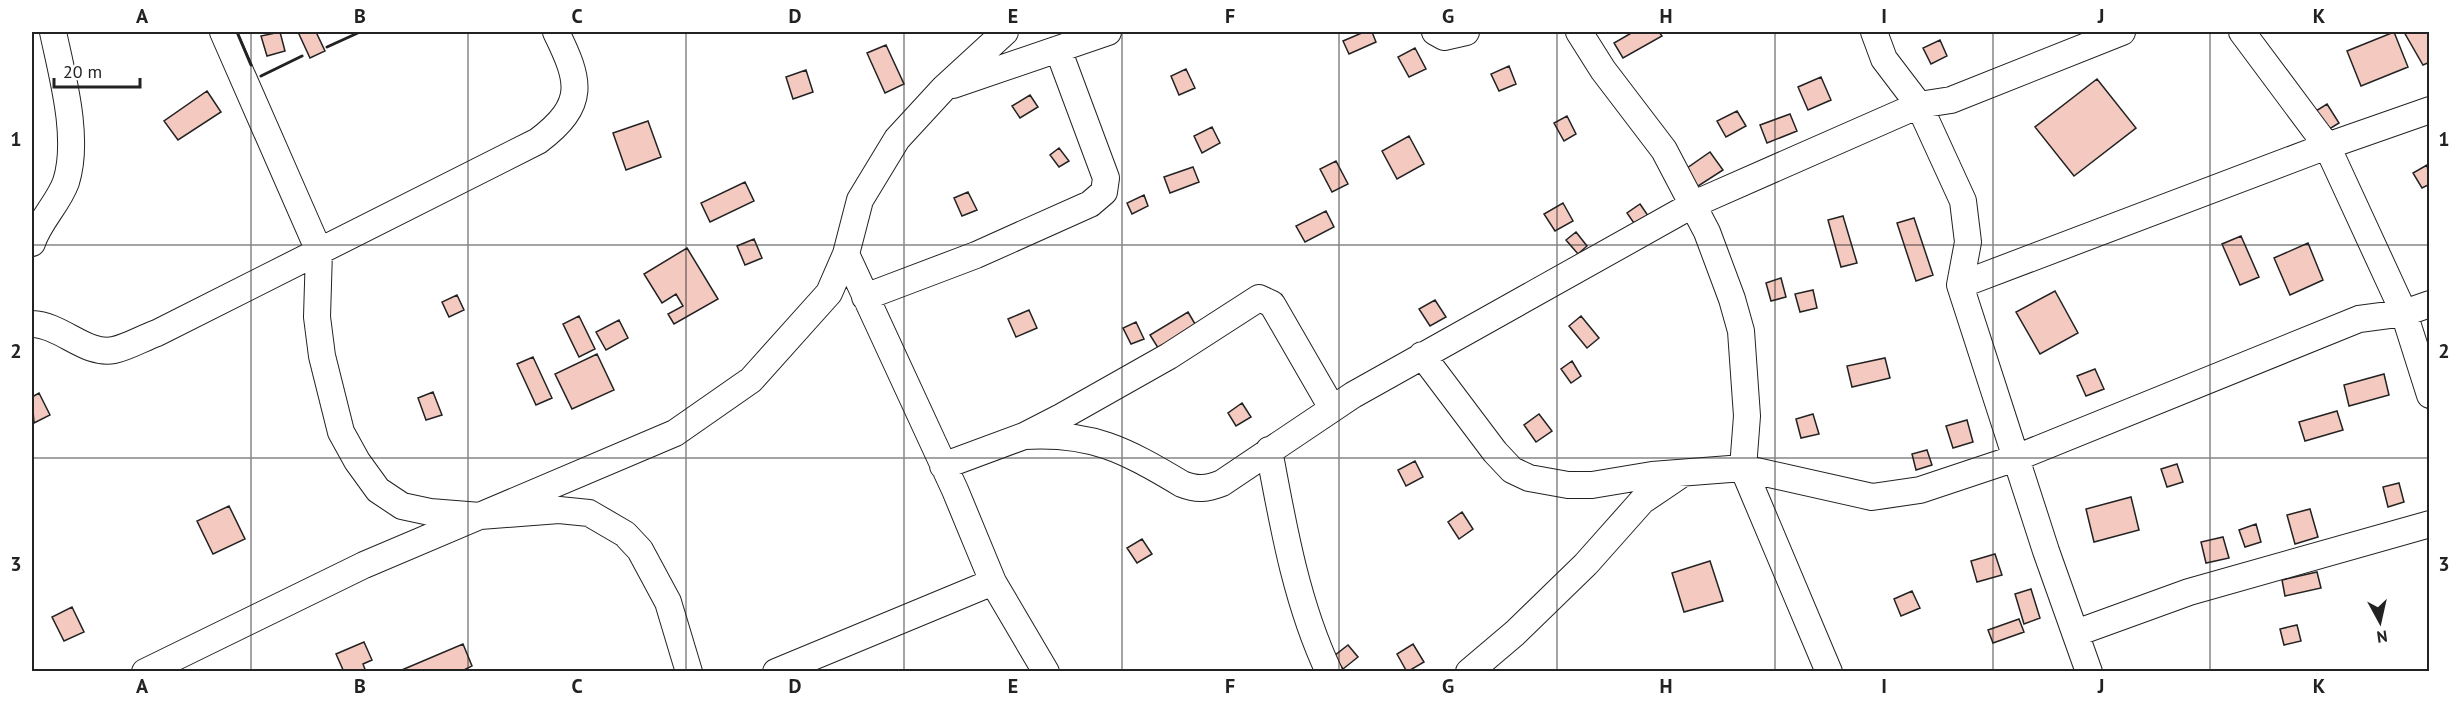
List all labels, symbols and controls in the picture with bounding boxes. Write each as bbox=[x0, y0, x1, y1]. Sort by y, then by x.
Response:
text: A bbox=[136, 3, 149, 29]
text: B bbox=[354, 3, 366, 29]
text: C bbox=[571, 3, 583, 29]
text: D bbox=[789, 3, 802, 29]
text: E bbox=[1008, 3, 1018, 29]
text: F bbox=[1225, 3, 1235, 29]
text: G bbox=[1442, 3, 1454, 29]
text: H bbox=[1659, 3, 1673, 29]
text: I bbox=[1881, 3, 1887, 29]
text: J bbox=[2097, 3, 2104, 29]
text: K bbox=[2313, 3, 2326, 29]
scale bar bbox=[54, 51, 140, 89]
text: 20 m bbox=[63, 60, 102, 83]
text: 1 bbox=[10, 126, 22, 152]
text: 1 bbox=[2438, 126, 2450, 152]
text: 2 bbox=[10, 338, 22, 364]
text: 2 bbox=[2438, 338, 2450, 364]
text: 3 bbox=[10, 551, 22, 577]
text: 3 bbox=[2438, 551, 2450, 577]
north arrow bbox=[2350, 592, 2410, 652]
text: N bbox=[2375, 626, 2389, 647]
text: A bbox=[136, 673, 149, 699]
text: B bbox=[354, 673, 366, 699]
text: C bbox=[571, 673, 583, 699]
text: D bbox=[789, 673, 802, 699]
text: E bbox=[1008, 673, 1018, 699]
text: F bbox=[1225, 673, 1235, 699]
text: G bbox=[1442, 673, 1454, 699]
text: H bbox=[1659, 673, 1673, 699]
text: I bbox=[1881, 673, 1887, 699]
text: J bbox=[2097, 673, 2104, 699]
text: K bbox=[2313, 673, 2326, 699]

